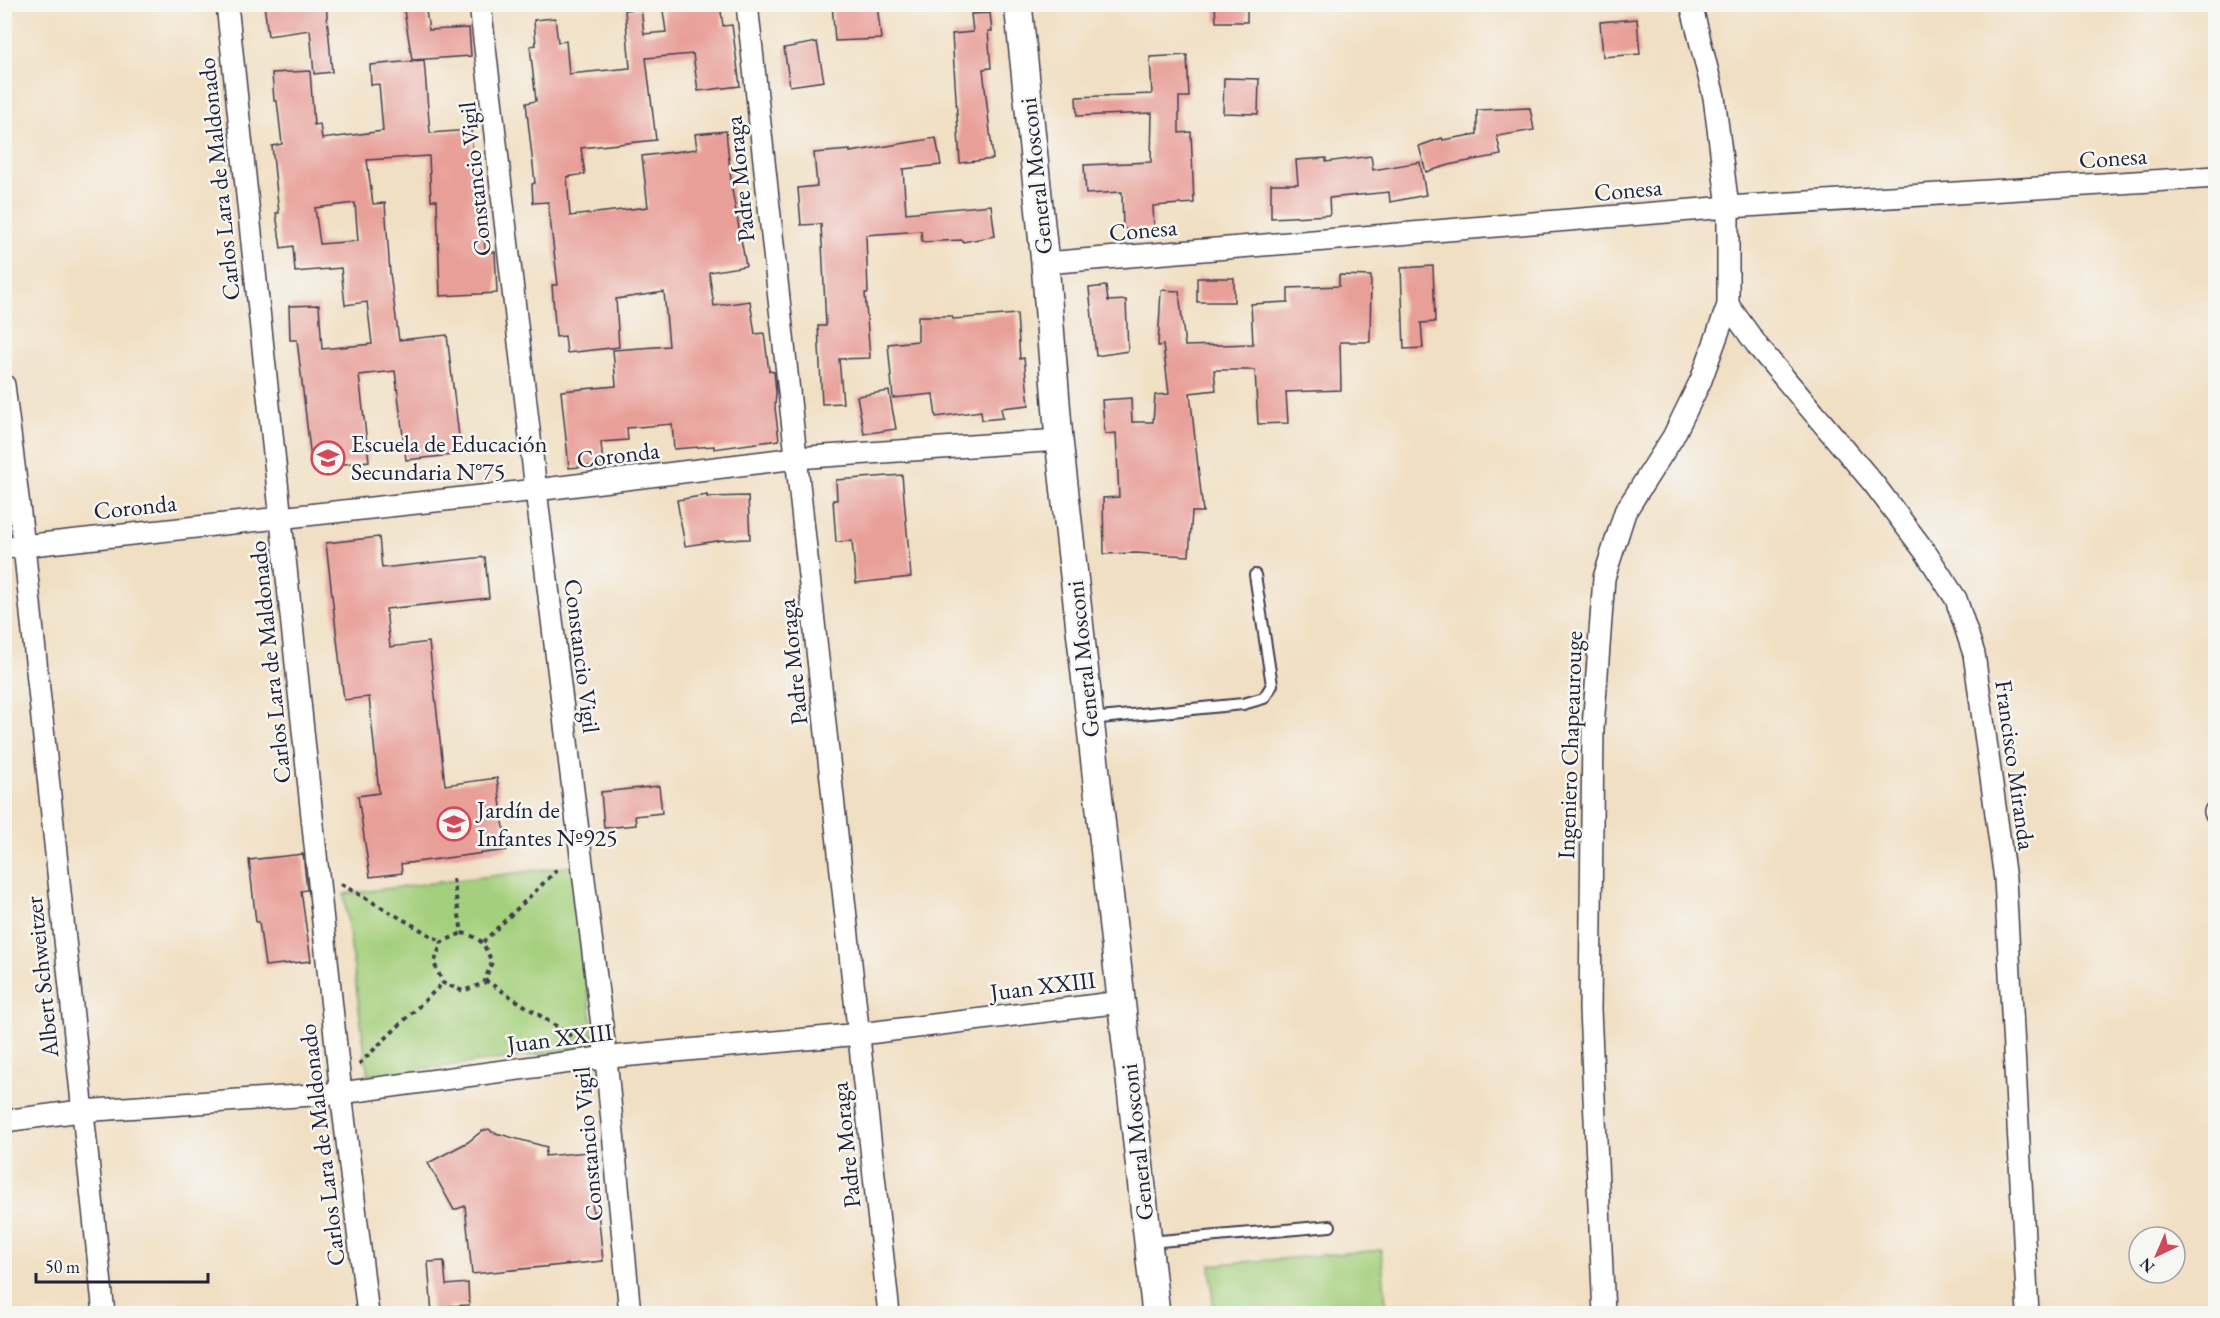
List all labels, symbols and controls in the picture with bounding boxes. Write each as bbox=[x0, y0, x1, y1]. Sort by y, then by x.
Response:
street label: Carlos Lara de Maldonado bbox=[190, 56, 247, 302]
street label: General Mosconi bbox=[1012, 96, 1059, 256]
street label: Constancio Vigil bbox=[451, 100, 498, 258]
street label: Padre Moraga bbox=[717, 114, 762, 244]
street label: Conesa bbox=[2078, 140, 2149, 175]
street label: Conesa bbox=[1593, 171, 1664, 208]
street label: Conesa bbox=[1108, 211, 1179, 248]
place label: Escuela de Educación Secundaria N°75 bbox=[351, 428, 548, 487]
street label: Coronda bbox=[575, 434, 662, 475]
school or university icon: Escuela de Educación Secundaria N°75 bbox=[310, 440, 346, 476]
street label: Coronda bbox=[92, 487, 178, 526]
street label: Carlos Lara de Maldonado bbox=[241, 539, 298, 785]
street label: Constancio Vigil bbox=[558, 577, 607, 735]
street label: General Mosconi bbox=[1059, 579, 1106, 739]
street label: Padre Moraga bbox=[770, 597, 815, 727]
street label: Ingeniero Chapeaurouge bbox=[1550, 630, 1589, 860]
street label: Francisco Miranda bbox=[1988, 678, 2043, 852]
place label: Jardín de Infantes Nº925 bbox=[475, 794, 618, 853]
school or university icon: Jardín de Infantes Nº925 bbox=[436, 806, 472, 842]
street label: Albert Schweitzer bbox=[18, 895, 65, 1060]
street label: Juan XXIII bbox=[986, 964, 1098, 1008]
street label: Juan XXIII bbox=[503, 1016, 615, 1060]
street label: Carlos Lara de Maldonado bbox=[291, 1022, 352, 1268]
street label: General Mosconi bbox=[1113, 1062, 1160, 1222]
street label: Constancio Vigil bbox=[565, 1065, 610, 1223]
street label: Padre Moraga bbox=[823, 1080, 868, 1210]
north arrow bbox=[2127, 1225, 2187, 1285]
scale bar bbox=[36, 1246, 208, 1284]
text: N bbox=[2135, 1253, 2159, 1277]
text: 50 m bbox=[45, 1255, 80, 1278]

